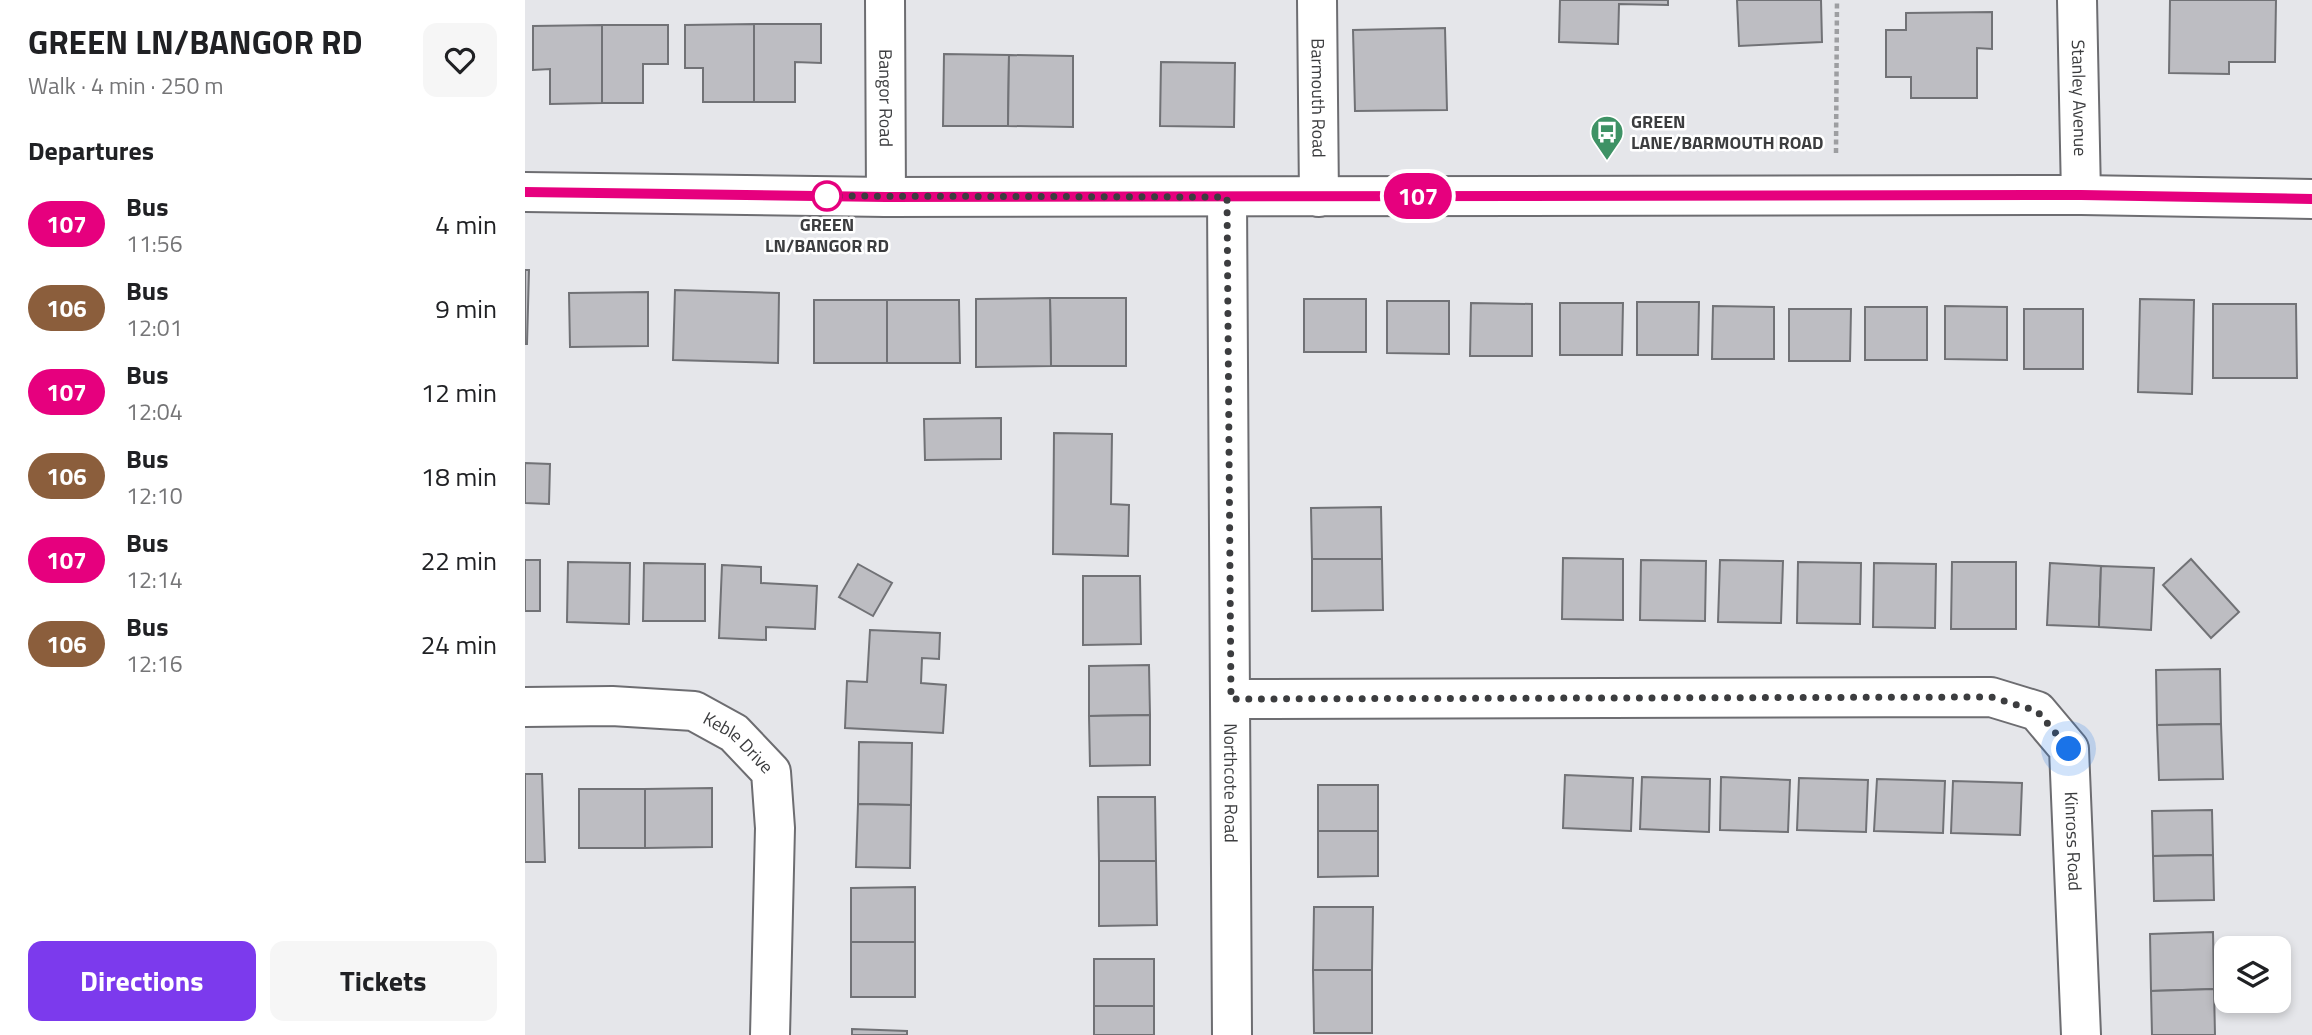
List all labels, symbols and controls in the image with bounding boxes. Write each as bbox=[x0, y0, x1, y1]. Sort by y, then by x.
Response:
text: GREEN LN/BANGOR RD bbox=[28, 17, 363, 67]
button: heart bbox=[423, 23, 497, 97]
street label: Barmouth Road bbox=[1304, 38, 1333, 158]
street label: Stanley Avenue bbox=[2065, 39, 2094, 157]
street label: Bangor Road bbox=[872, 49, 900, 147]
text: Walk · 4 min · 250 m bbox=[28, 68, 224, 103]
place label: GREEN LANE/BARMOUTH ROAD bbox=[1631, 108, 1824, 156]
bus stop icon: GREEN LANE/BARMOUTH ROAD bbox=[1588, 113, 1626, 162]
text: Departures bbox=[28, 131, 154, 170]
line badge: 107 bbox=[1378, 173, 1458, 219]
text: 107 bbox=[1398, 178, 1438, 214]
marker: GREEN LN/BANGOR RD bbox=[812, 181, 842, 211]
text: Bus bbox=[126, 187, 168, 226]
text: 4 min bbox=[435, 205, 497, 244]
text: 107 bbox=[46, 206, 87, 242]
place label: GREEN LN/BANGOR RD bbox=[765, 211, 889, 259]
text: 11:56 bbox=[126, 226, 183, 261]
text: Bus bbox=[126, 271, 168, 310]
text: 9 min bbox=[435, 289, 497, 328]
text: 106 bbox=[46, 290, 87, 326]
text: 12:01 bbox=[126, 310, 183, 345]
text: Bus bbox=[126, 355, 168, 394]
text: 12 min bbox=[421, 373, 497, 412]
text: 107 bbox=[46, 374, 87, 410]
text: 12:04 bbox=[126, 394, 183, 429]
text: Bus bbox=[126, 439, 168, 478]
text: 18 min bbox=[421, 457, 497, 496]
text: 106 bbox=[46, 458, 87, 494]
text: 12:10 bbox=[126, 478, 183, 513]
text: Bus bbox=[126, 523, 168, 562]
text: 22 min bbox=[421, 541, 497, 580]
text: 107 bbox=[46, 542, 87, 578]
text: 12:14 bbox=[126, 562, 183, 597]
text: Bus bbox=[126, 607, 168, 646]
text: 24 min bbox=[421, 625, 497, 664]
text: 106 bbox=[46, 626, 87, 662]
text: 12:16 bbox=[126, 646, 183, 681]
street label: Keble Drive bbox=[698, 705, 780, 780]
street label: Northcote Road bbox=[1217, 723, 1245, 843]
your location bbox=[2051, 731, 2086, 766]
street label: Kinross Road bbox=[2058, 791, 2089, 891]
map controls bbox=[2214, 936, 2291, 1013]
button: layers bbox=[2214, 936, 2291, 1013]
button: Directions bbox=[28, 941, 256, 1021]
button: Tickets bbox=[270, 941, 497, 1021]

